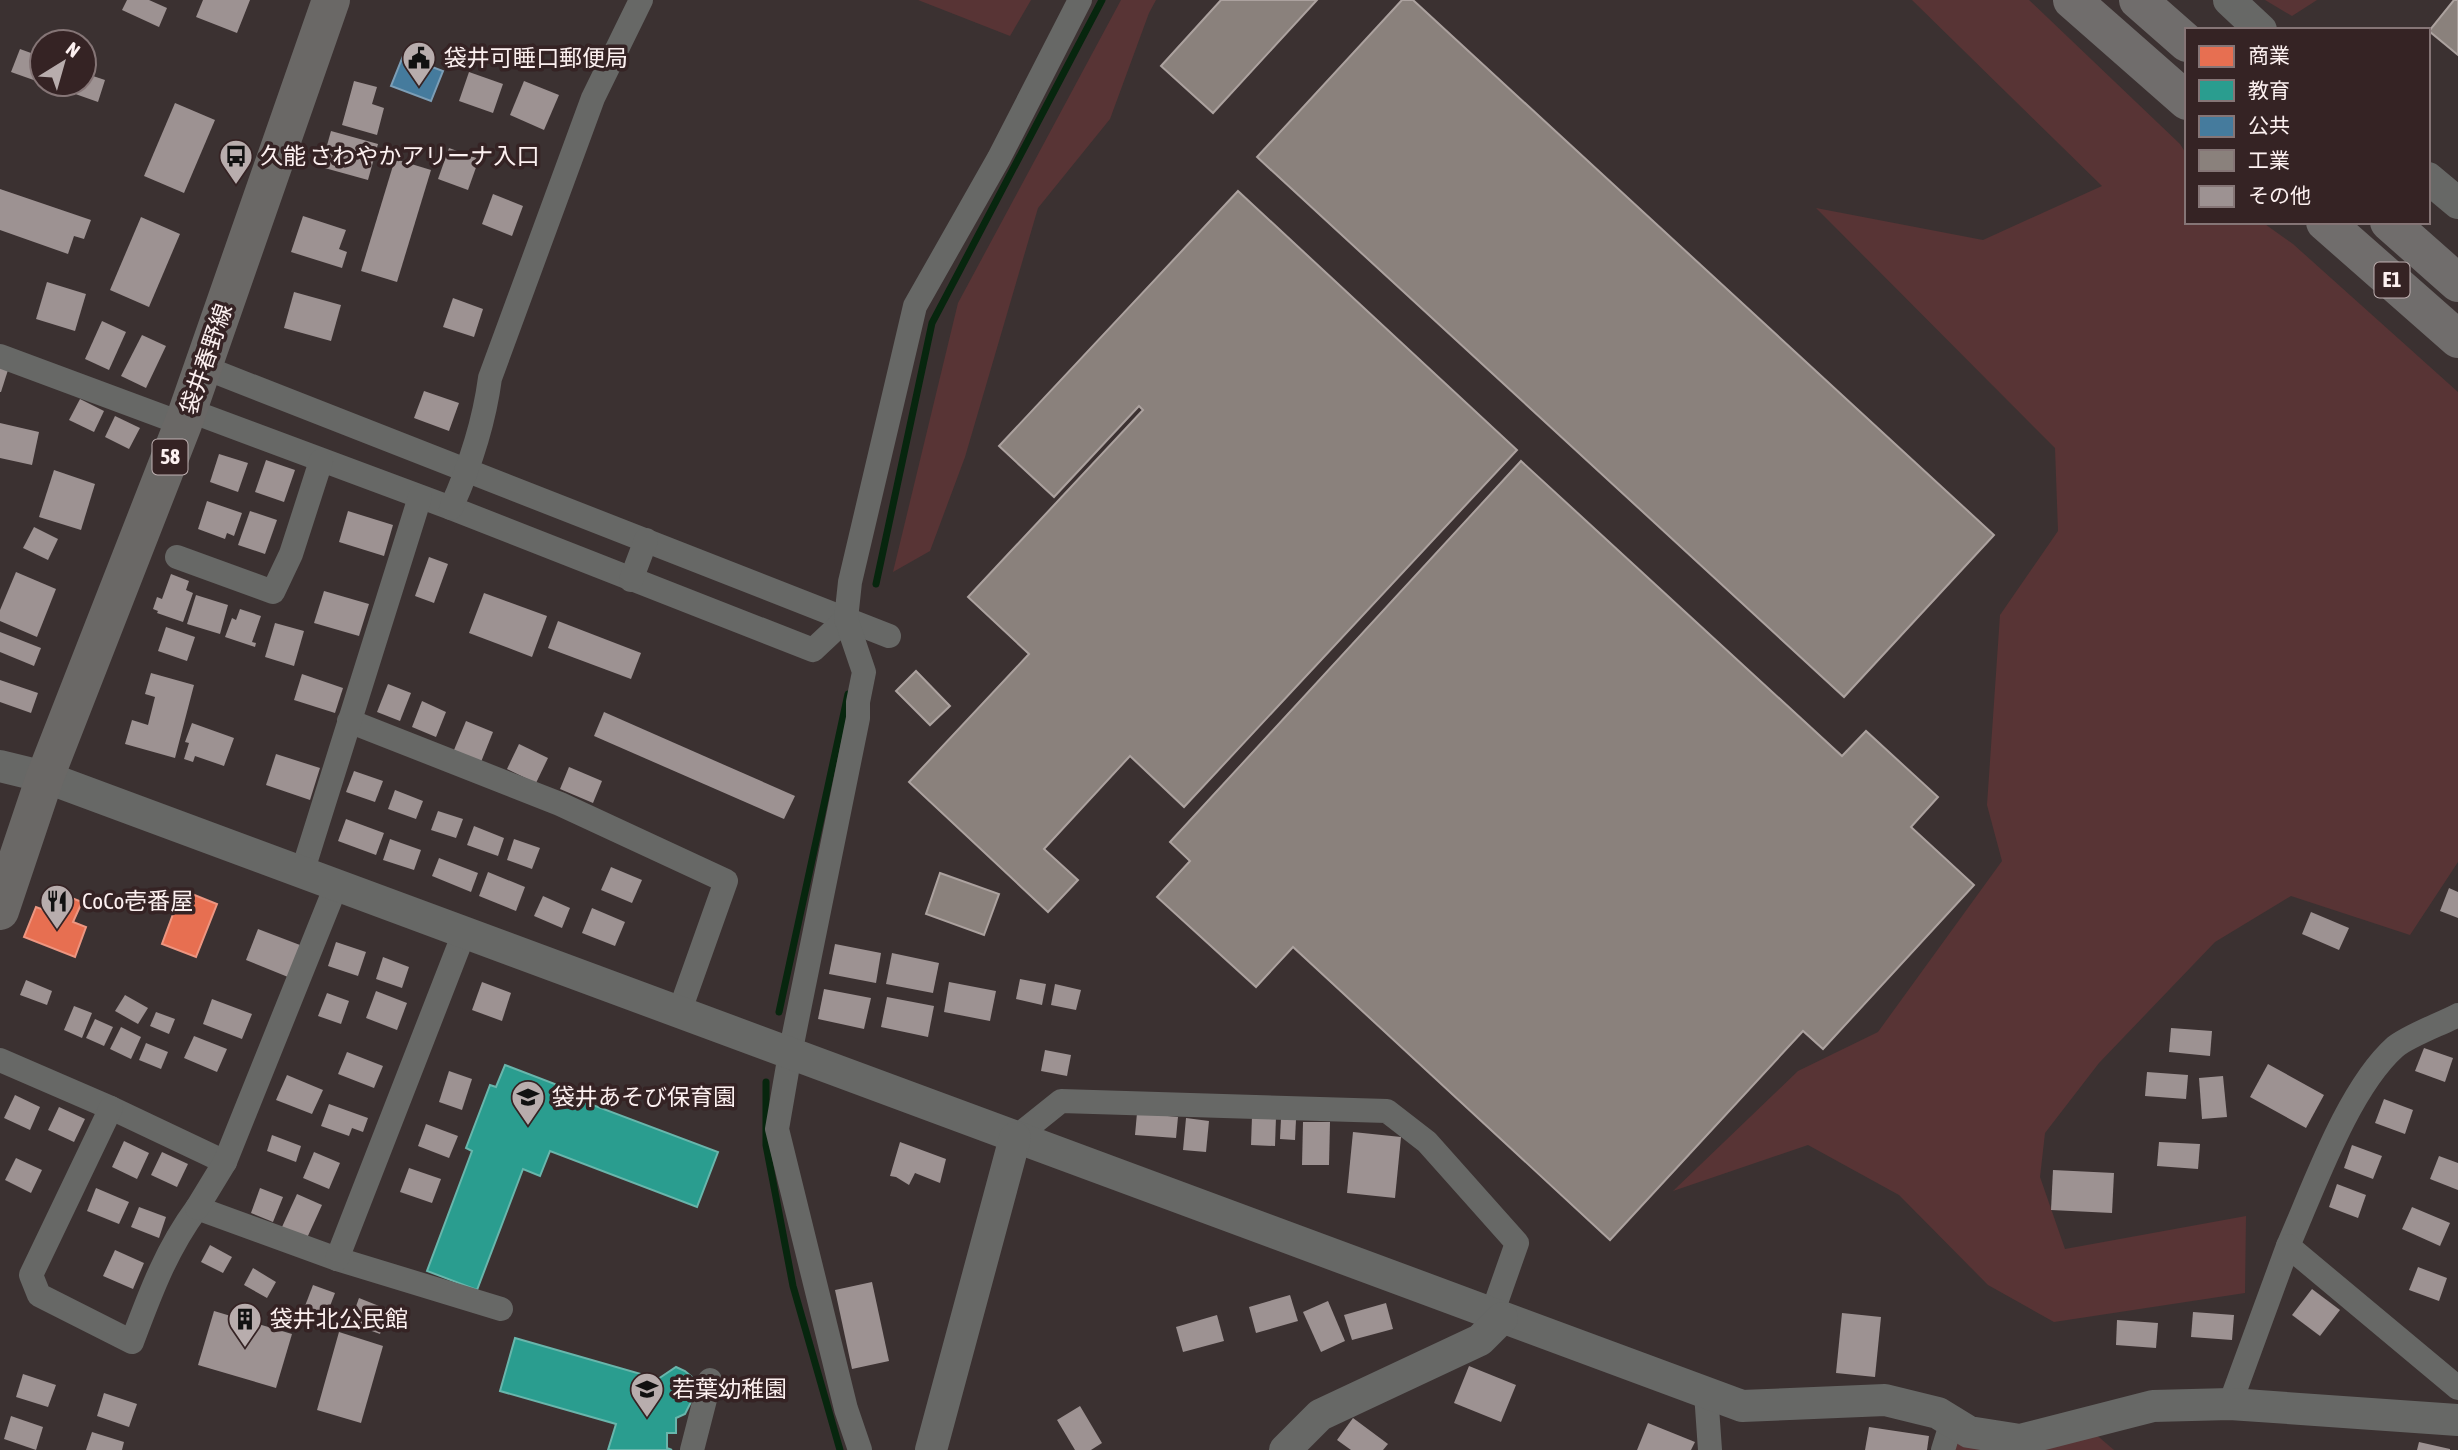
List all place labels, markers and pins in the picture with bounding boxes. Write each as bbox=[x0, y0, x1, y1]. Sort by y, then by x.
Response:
public building icon: 袋井可睡口郵便局 bbox=[400, 39, 438, 88]
place label: 袋井可睡口郵便局 bbox=[444, 45, 628, 71]
bus stop icon: 久能 さわやかアリーナ入口 bbox=[217, 137, 255, 186]
place label: 久能 さわやかアリーナ入口 bbox=[260, 143, 539, 169]
restaurant icon: CoCo壱番屋 bbox=[38, 882, 76, 931]
place label: CoCo壱番屋 bbox=[82, 888, 193, 914]
school or university icon: 袋井あそび保育園 bbox=[509, 1078, 547, 1127]
place label: 袋井あそび保育園 bbox=[552, 1084, 736, 1110]
building icon: 袋井北公民館 bbox=[226, 1300, 264, 1349]
place label: 袋井北公民館 bbox=[270, 1306, 408, 1332]
school or university icon: 若葉幼稚園 bbox=[628, 1370, 666, 1419]
place label: 若葉幼稚園 bbox=[672, 1376, 787, 1402]

